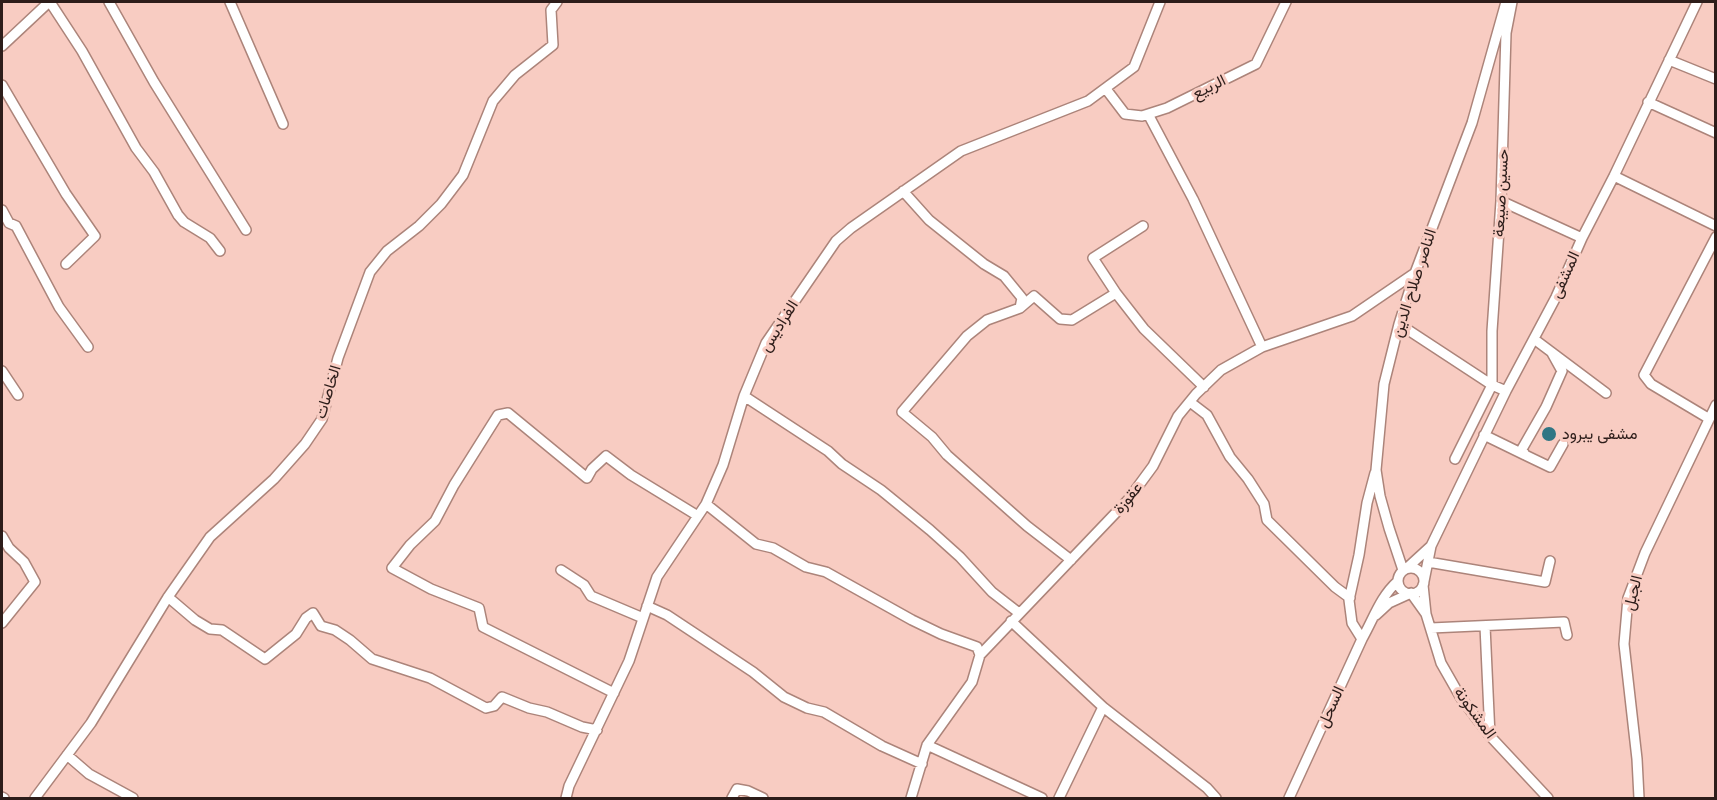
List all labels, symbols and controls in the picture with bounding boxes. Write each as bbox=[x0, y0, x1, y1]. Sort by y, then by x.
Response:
street label: الربيع bbox=[1189, 71, 1229, 103]
street label: حسين صيبعة bbox=[1489, 148, 1513, 238]
street label: الناصر صلاح الدين bbox=[1387, 226, 1441, 340]
street label: المشفى bbox=[1546, 249, 1584, 301]
street label: الفراديس bbox=[756, 297, 802, 355]
street label: الخاصات bbox=[311, 363, 345, 421]
place label: مشفى يبرود bbox=[1562, 424, 1638, 444]
marker: مشفى يبرود bbox=[1540, 425, 1558, 443]
street label: عقوزة bbox=[1109, 478, 1147, 518]
street label: الجبل bbox=[1619, 573, 1647, 613]
street label: السحل bbox=[1313, 683, 1349, 731]
street label: المشكونة bbox=[1450, 683, 1500, 743]

